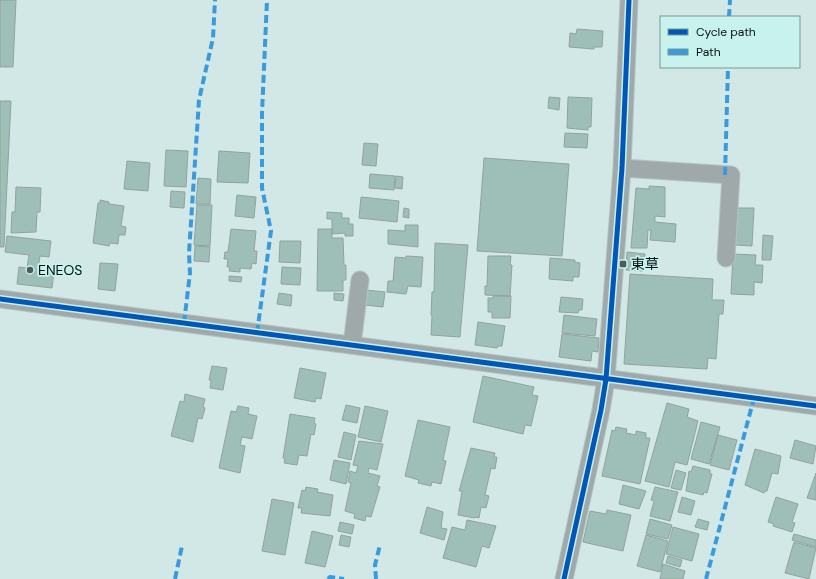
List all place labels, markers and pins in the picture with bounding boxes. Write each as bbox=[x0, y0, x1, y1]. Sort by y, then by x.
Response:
place label: 東草 bbox=[631, 255, 659, 273]
marker: 東草 bbox=[618, 259, 628, 269]
place label: ENEOS bbox=[38, 261, 82, 279]
marker: ENEOS bbox=[25, 265, 35, 275]

